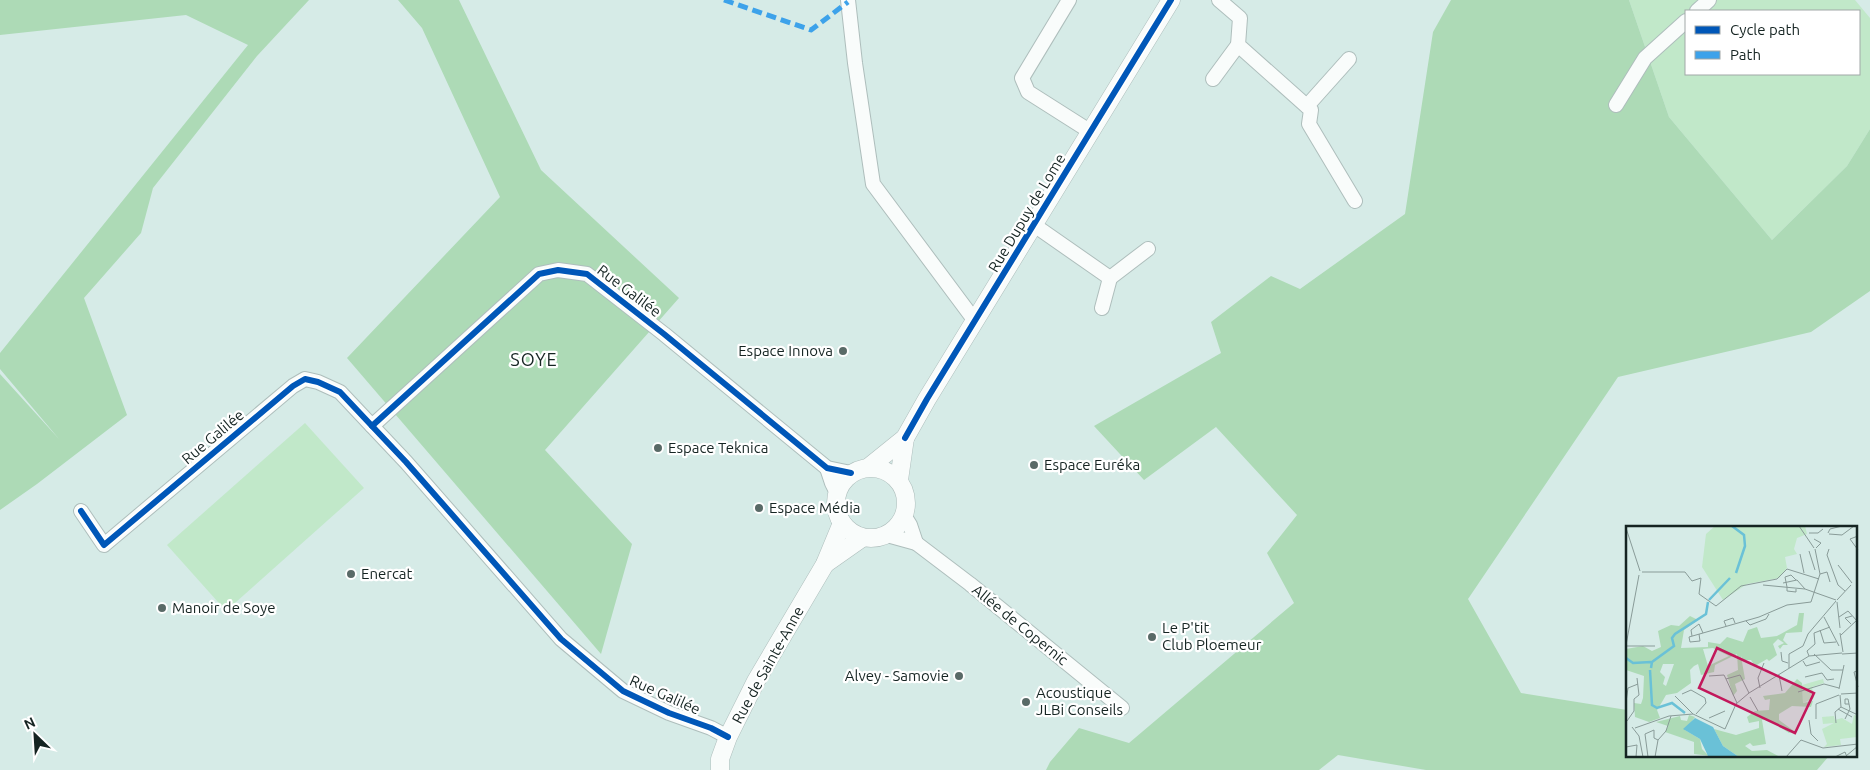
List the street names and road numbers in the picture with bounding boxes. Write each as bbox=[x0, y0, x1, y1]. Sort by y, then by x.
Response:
street label: Rue Dupuy de Lome bbox=[985, 151, 1069, 275]
street label: Rue Galilée bbox=[594, 261, 665, 320]
street label: Rue Galilée bbox=[178, 406, 247, 467]
street label: Allée de Copernic bbox=[969, 581, 1072, 668]
street label: Rue de Sainte-Anne bbox=[728, 603, 807, 726]
street label: Rue Galilée bbox=[627, 671, 703, 718]

